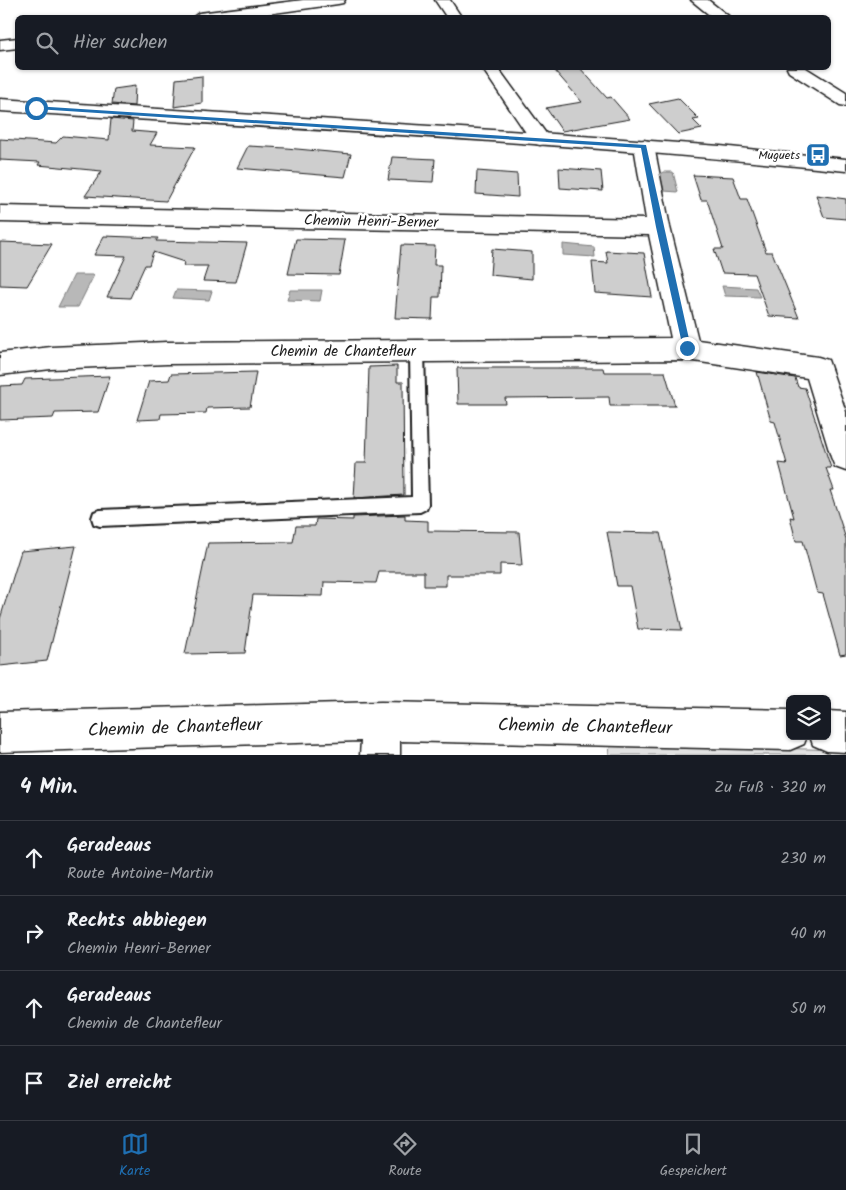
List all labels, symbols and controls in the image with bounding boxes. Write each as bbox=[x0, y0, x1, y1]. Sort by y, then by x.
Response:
search box bbox=[15, 15, 831, 70]
text: Hier suchen bbox=[73, 28, 167, 58]
icon: search bbox=[33, 29, 61, 57]
route start bbox=[25, 97, 48, 120]
bus stop icon: Muguets bbox=[805, 142, 831, 168]
place label: Muguets bbox=[758, 146, 800, 165]
street label: Chemin Henri-Berner bbox=[304, 209, 439, 235]
route end bbox=[676, 337, 699, 360]
street label: Chemin de Chantefleur bbox=[270, 340, 417, 364]
map controls bbox=[786, 695, 831, 740]
button: layers bbox=[786, 695, 831, 740]
street label: Chemin de Chantefleur bbox=[87, 711, 264, 746]
street label: Chemin de Chantefleur bbox=[498, 711, 673, 744]
text: 4 Min. bbox=[20, 771, 77, 804]
text: Zu Fuß · 320 m bbox=[714, 775, 826, 800]
text: Geradeaus bbox=[67, 831, 152, 861]
icon: ahead bbox=[20, 844, 48, 872]
text: 230 m bbox=[780, 846, 826, 871]
text: Route Antoine-Martin bbox=[67, 861, 214, 886]
text: Rechts abbiegen bbox=[67, 906, 207, 936]
icon: right bbox=[20, 919, 48, 947]
text: 40 m bbox=[790, 921, 826, 946]
text: Chemin Henri-Berner bbox=[67, 936, 210, 961]
text: Geradeaus bbox=[67, 981, 152, 1011]
icon: ahead bbox=[20, 994, 48, 1022]
text: 50 m bbox=[790, 996, 826, 1021]
text: Chemin de Chantefleur bbox=[67, 1011, 222, 1036]
text: Ziel erreicht bbox=[67, 1068, 172, 1098]
icon: arrive bbox=[20, 1069, 48, 1097]
tab: Karte bbox=[119, 1130, 150, 1182]
tab: Route bbox=[388, 1130, 421, 1182]
tab: Gespeichert bbox=[660, 1130, 727, 1182]

